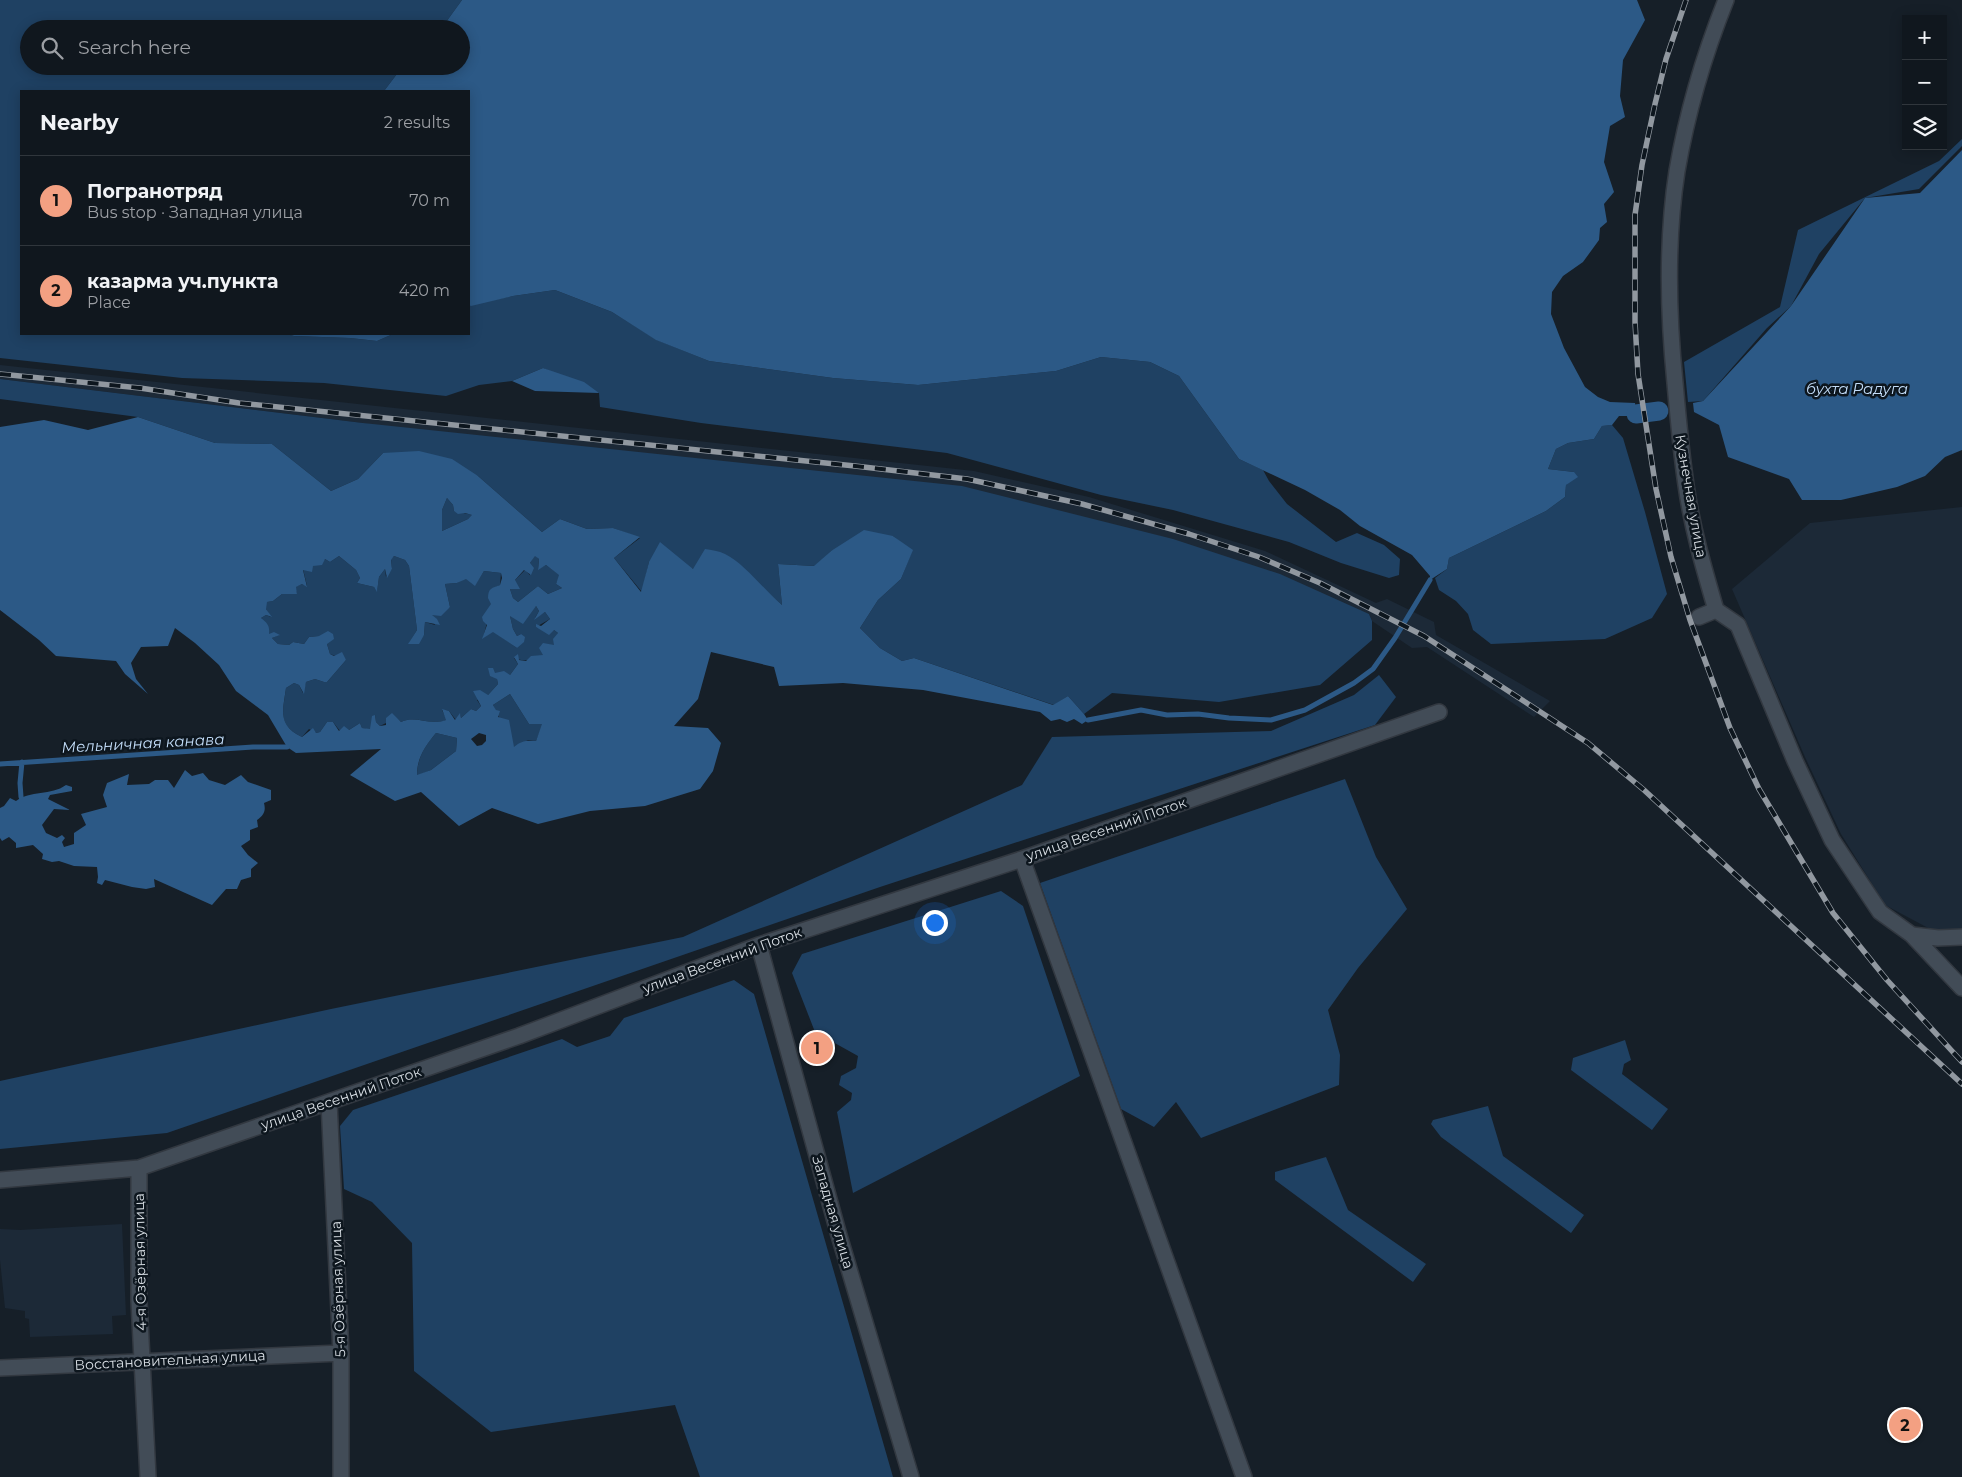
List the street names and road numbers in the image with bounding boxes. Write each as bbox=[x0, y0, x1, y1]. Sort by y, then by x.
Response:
street label: Кузнечная улица bbox=[1671, 433, 1711, 559]
street label: улица Весенний Поток bbox=[1023, 793, 1188, 865]
street label: улица Весенний Поток bbox=[639, 923, 804, 998]
street label: улица Весенний Поток bbox=[258, 1062, 423, 1134]
street label: Западная улица bbox=[808, 1153, 858, 1271]
street label: 4-я Озёрная улица bbox=[130, 1193, 150, 1331]
street label: 5-я Озёрная улица bbox=[327, 1221, 349, 1357]
street label: Восстановительная улица bbox=[74, 1346, 266, 1374]

